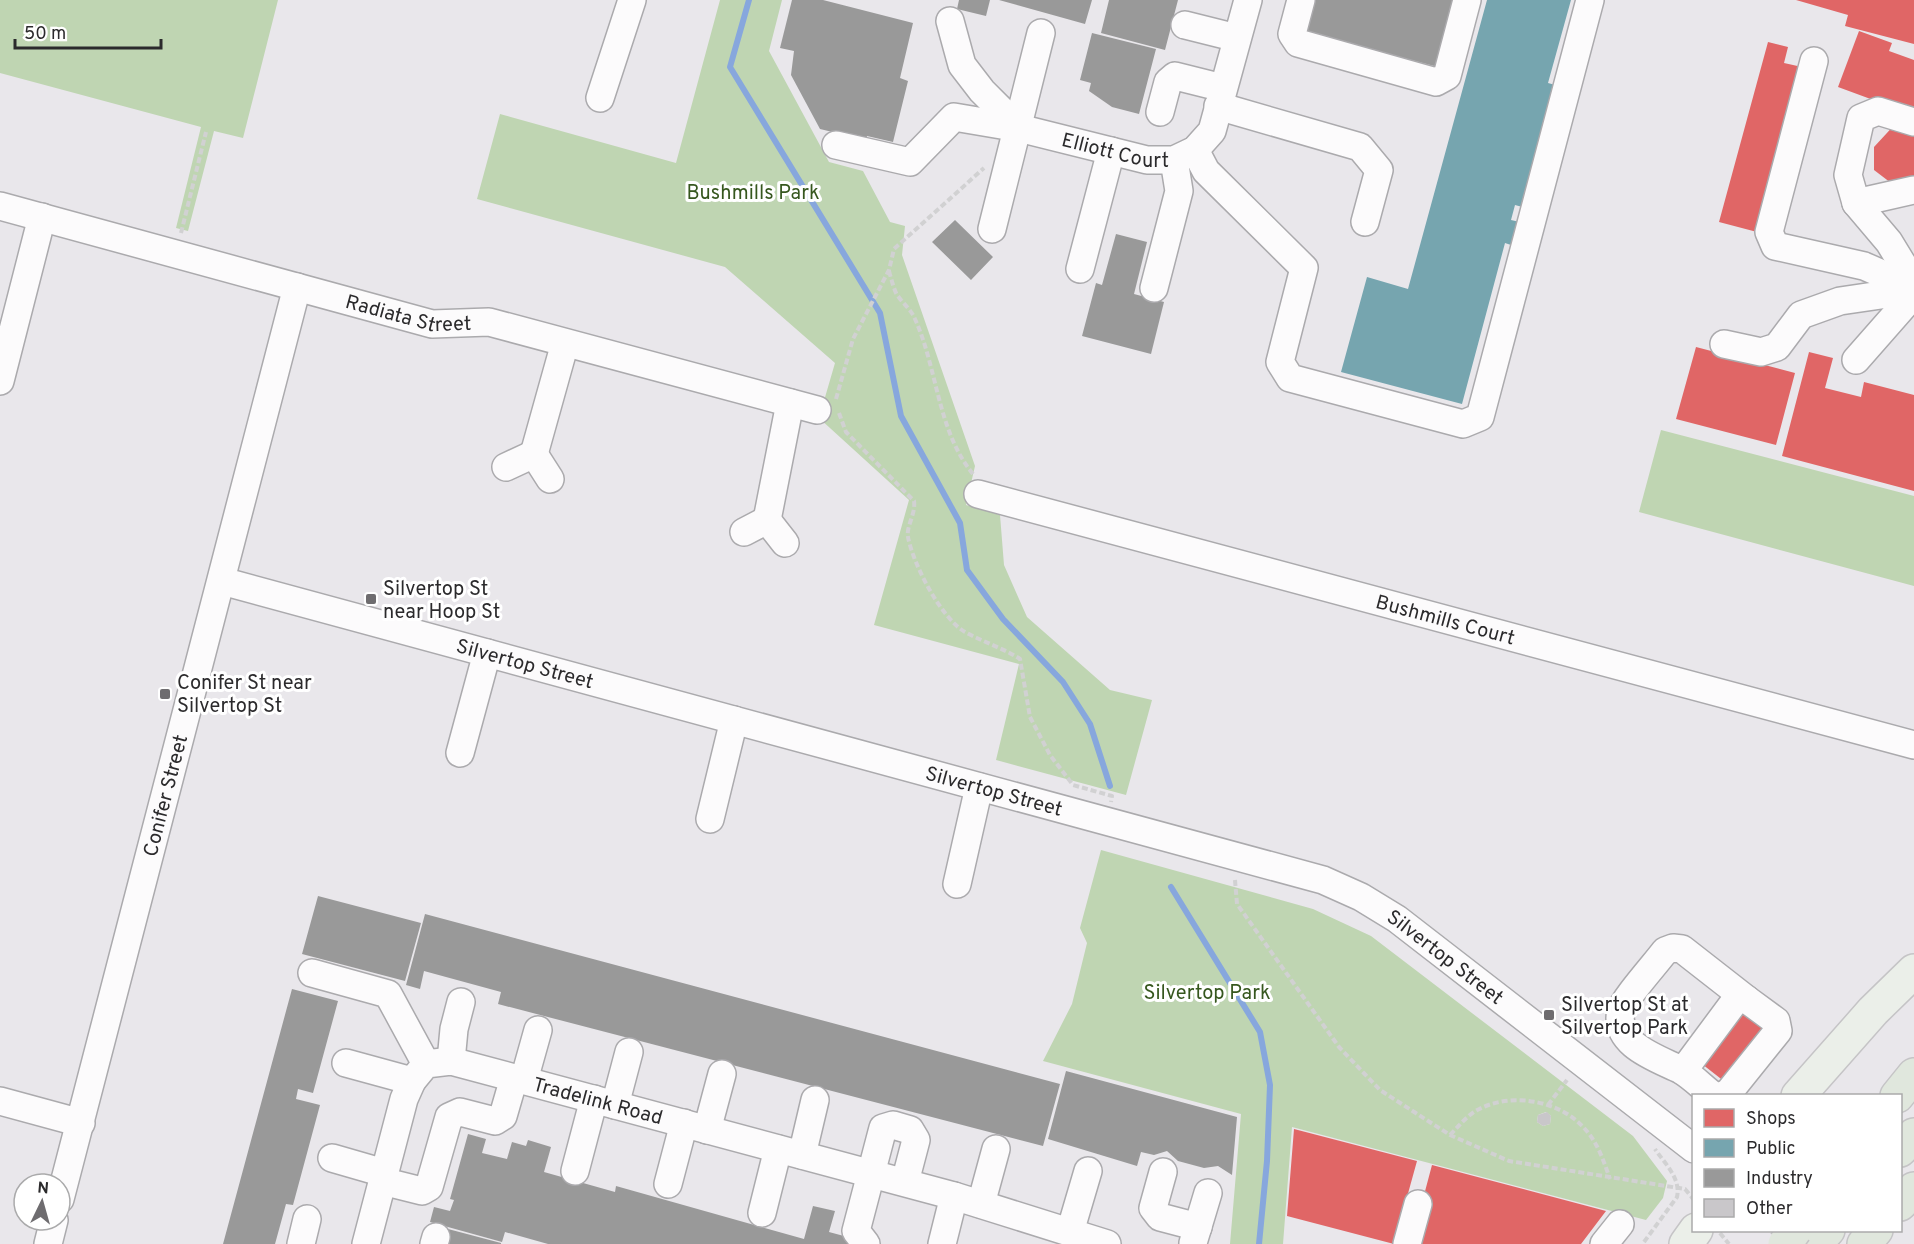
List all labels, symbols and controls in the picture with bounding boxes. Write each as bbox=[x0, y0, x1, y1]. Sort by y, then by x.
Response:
scale bar bbox=[15, 12, 160, 50]
text: 50 m bbox=[24, 23, 66, 46]
street label: Elliott Court bbox=[1059, 128, 1169, 175]
park label: Bushmills Park bbox=[686, 181, 820, 207]
street label: Radiata Street bbox=[342, 290, 472, 339]
place label: Silvertop St near Hoop St bbox=[383, 577, 500, 626]
street label: Bushmills Court bbox=[1372, 590, 1518, 652]
marker: Silvertop St near Hoop St bbox=[364, 592, 378, 606]
street label: Silvertop Street bbox=[453, 634, 596, 696]
place label: Conifer St near Silvertop St bbox=[177, 671, 312, 720]
marker: Conifer St near Silvertop St bbox=[158, 687, 172, 701]
street label: Conifer Street bbox=[138, 732, 195, 860]
street label: Silvertop Street bbox=[922, 762, 1065, 824]
street label: Silvertop Street bbox=[1381, 905, 1508, 1012]
park label: Silvertop Park bbox=[1143, 981, 1271, 1007]
place label: Silvertop St at Silvertop Park bbox=[1561, 993, 1689, 1042]
marker: Silvertop St at Silvertop Park bbox=[1542, 1008, 1556, 1022]
street label: Tradelink Road bbox=[530, 1073, 665, 1132]
legend bbox=[1692, 1094, 1902, 1232]
text: Shops bbox=[1746, 1108, 1796, 1131]
text: Public bbox=[1746, 1138, 1796, 1161]
text: Industry bbox=[1746, 1168, 1813, 1191]
north arrow bbox=[12, 1172, 72, 1232]
text: N bbox=[37, 1179, 50, 1200]
text: Other bbox=[1746, 1198, 1793, 1221]

